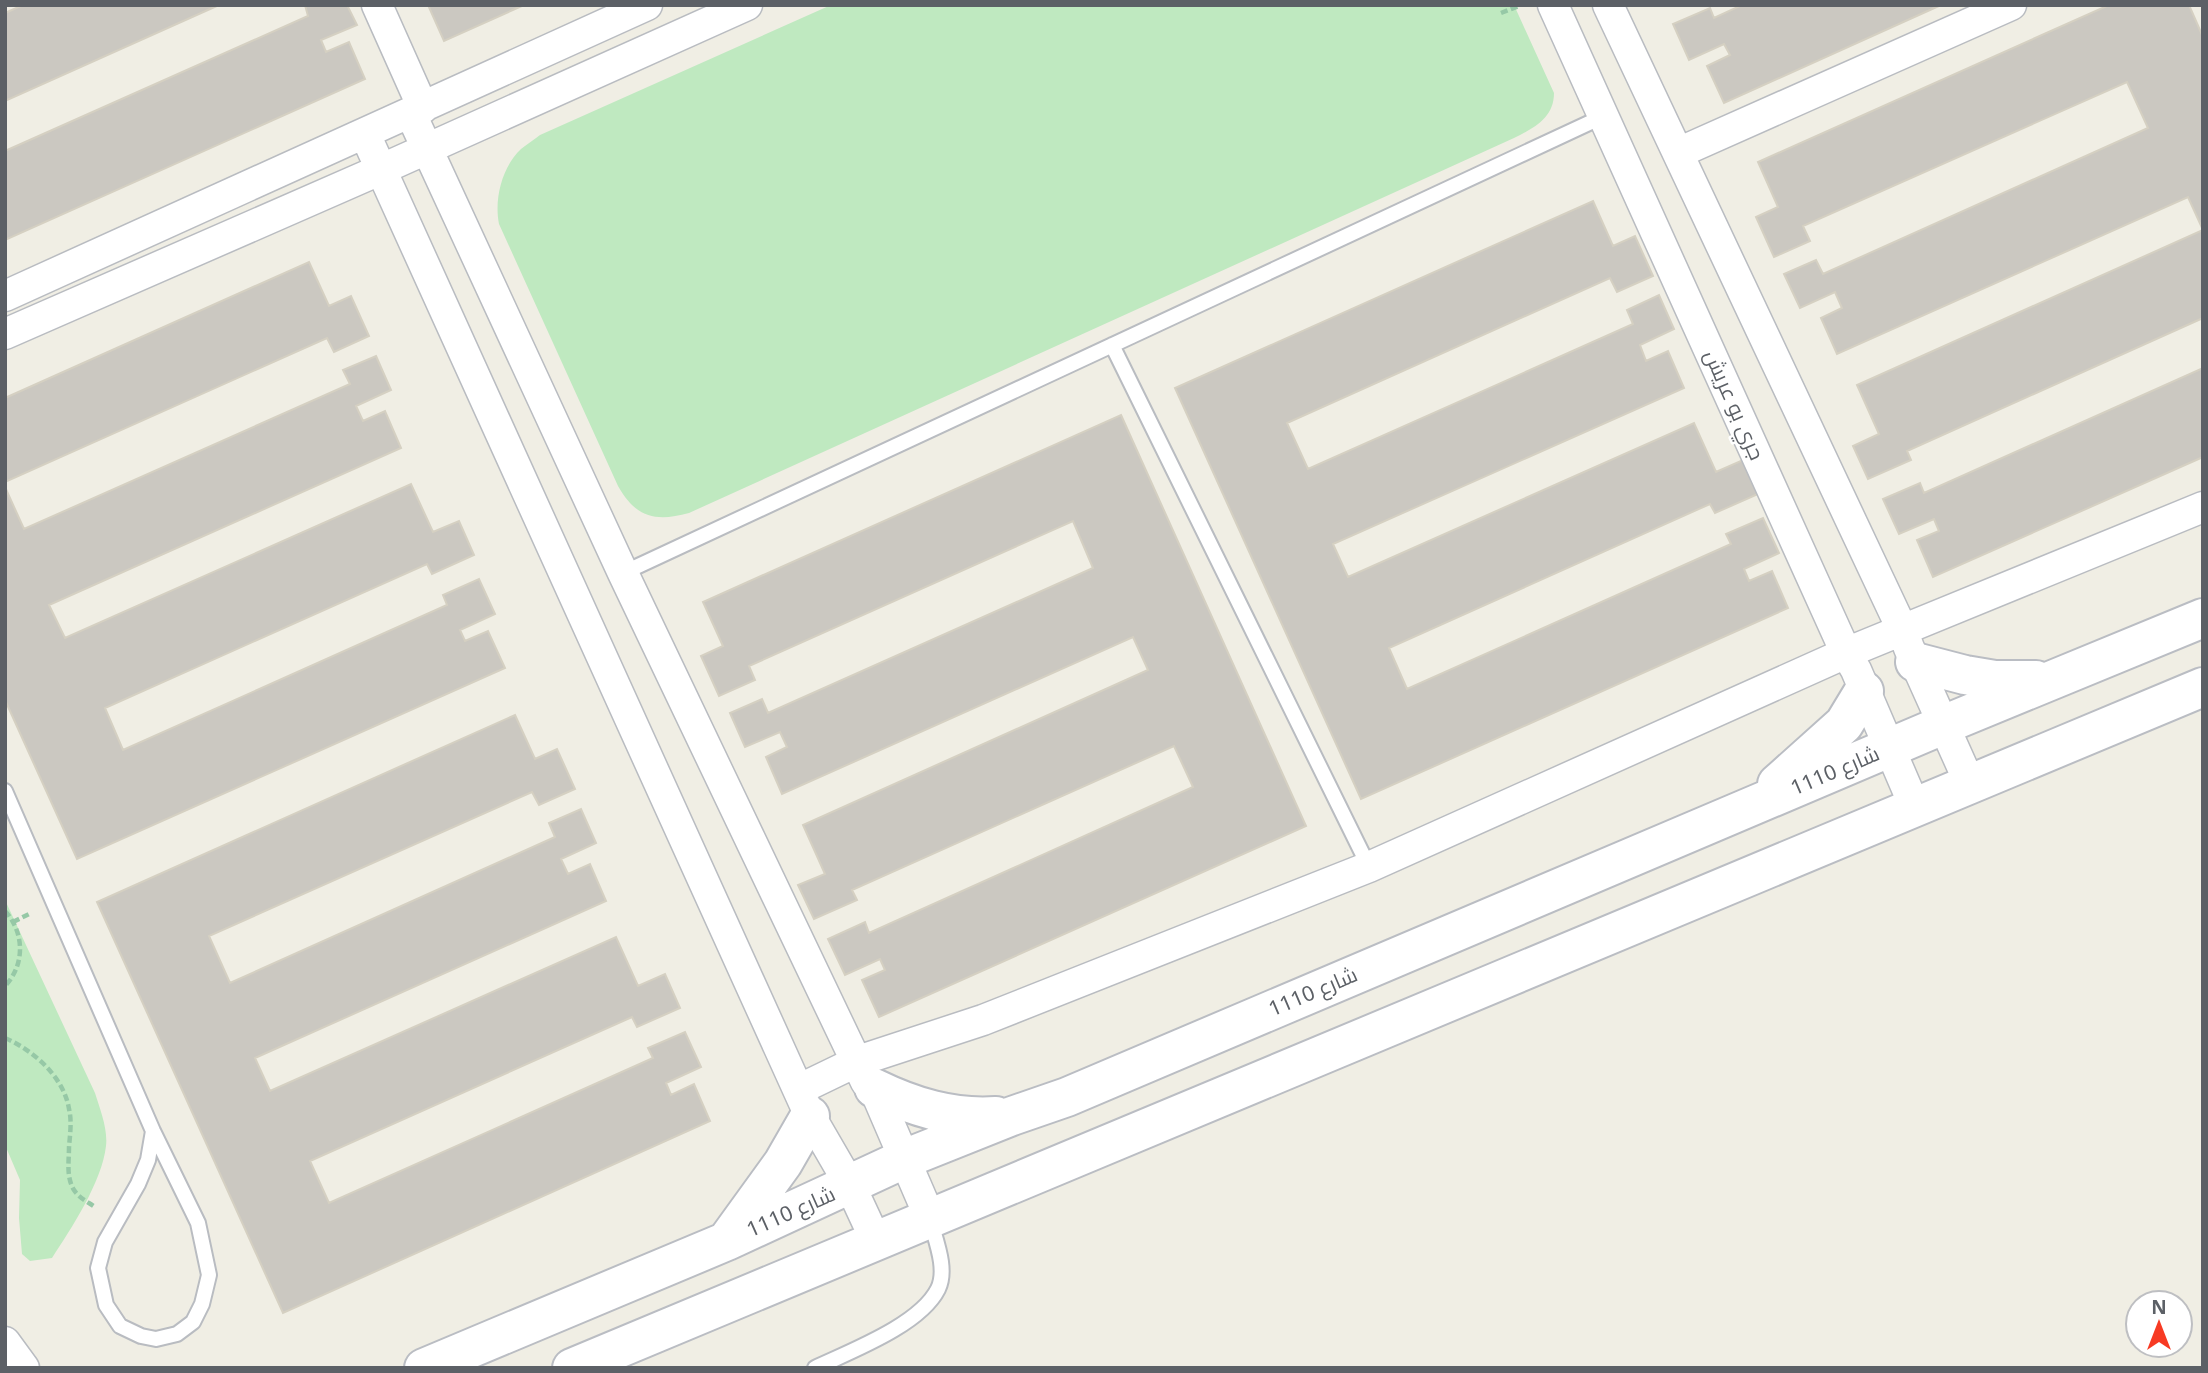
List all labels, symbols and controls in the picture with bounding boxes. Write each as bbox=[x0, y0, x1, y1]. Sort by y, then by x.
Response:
street label: جري بو عريش bbox=[1695, 345, 1772, 465]
street label: شارع 1110 bbox=[1786, 739, 1884, 802]
street label: شارع 1110 bbox=[1264, 960, 1362, 1023]
street label: شارع 1110 bbox=[742, 1179, 840, 1244]
north arrow bbox=[2124, 1289, 2194, 1359]
text: N bbox=[2151, 1294, 2167, 1320]

